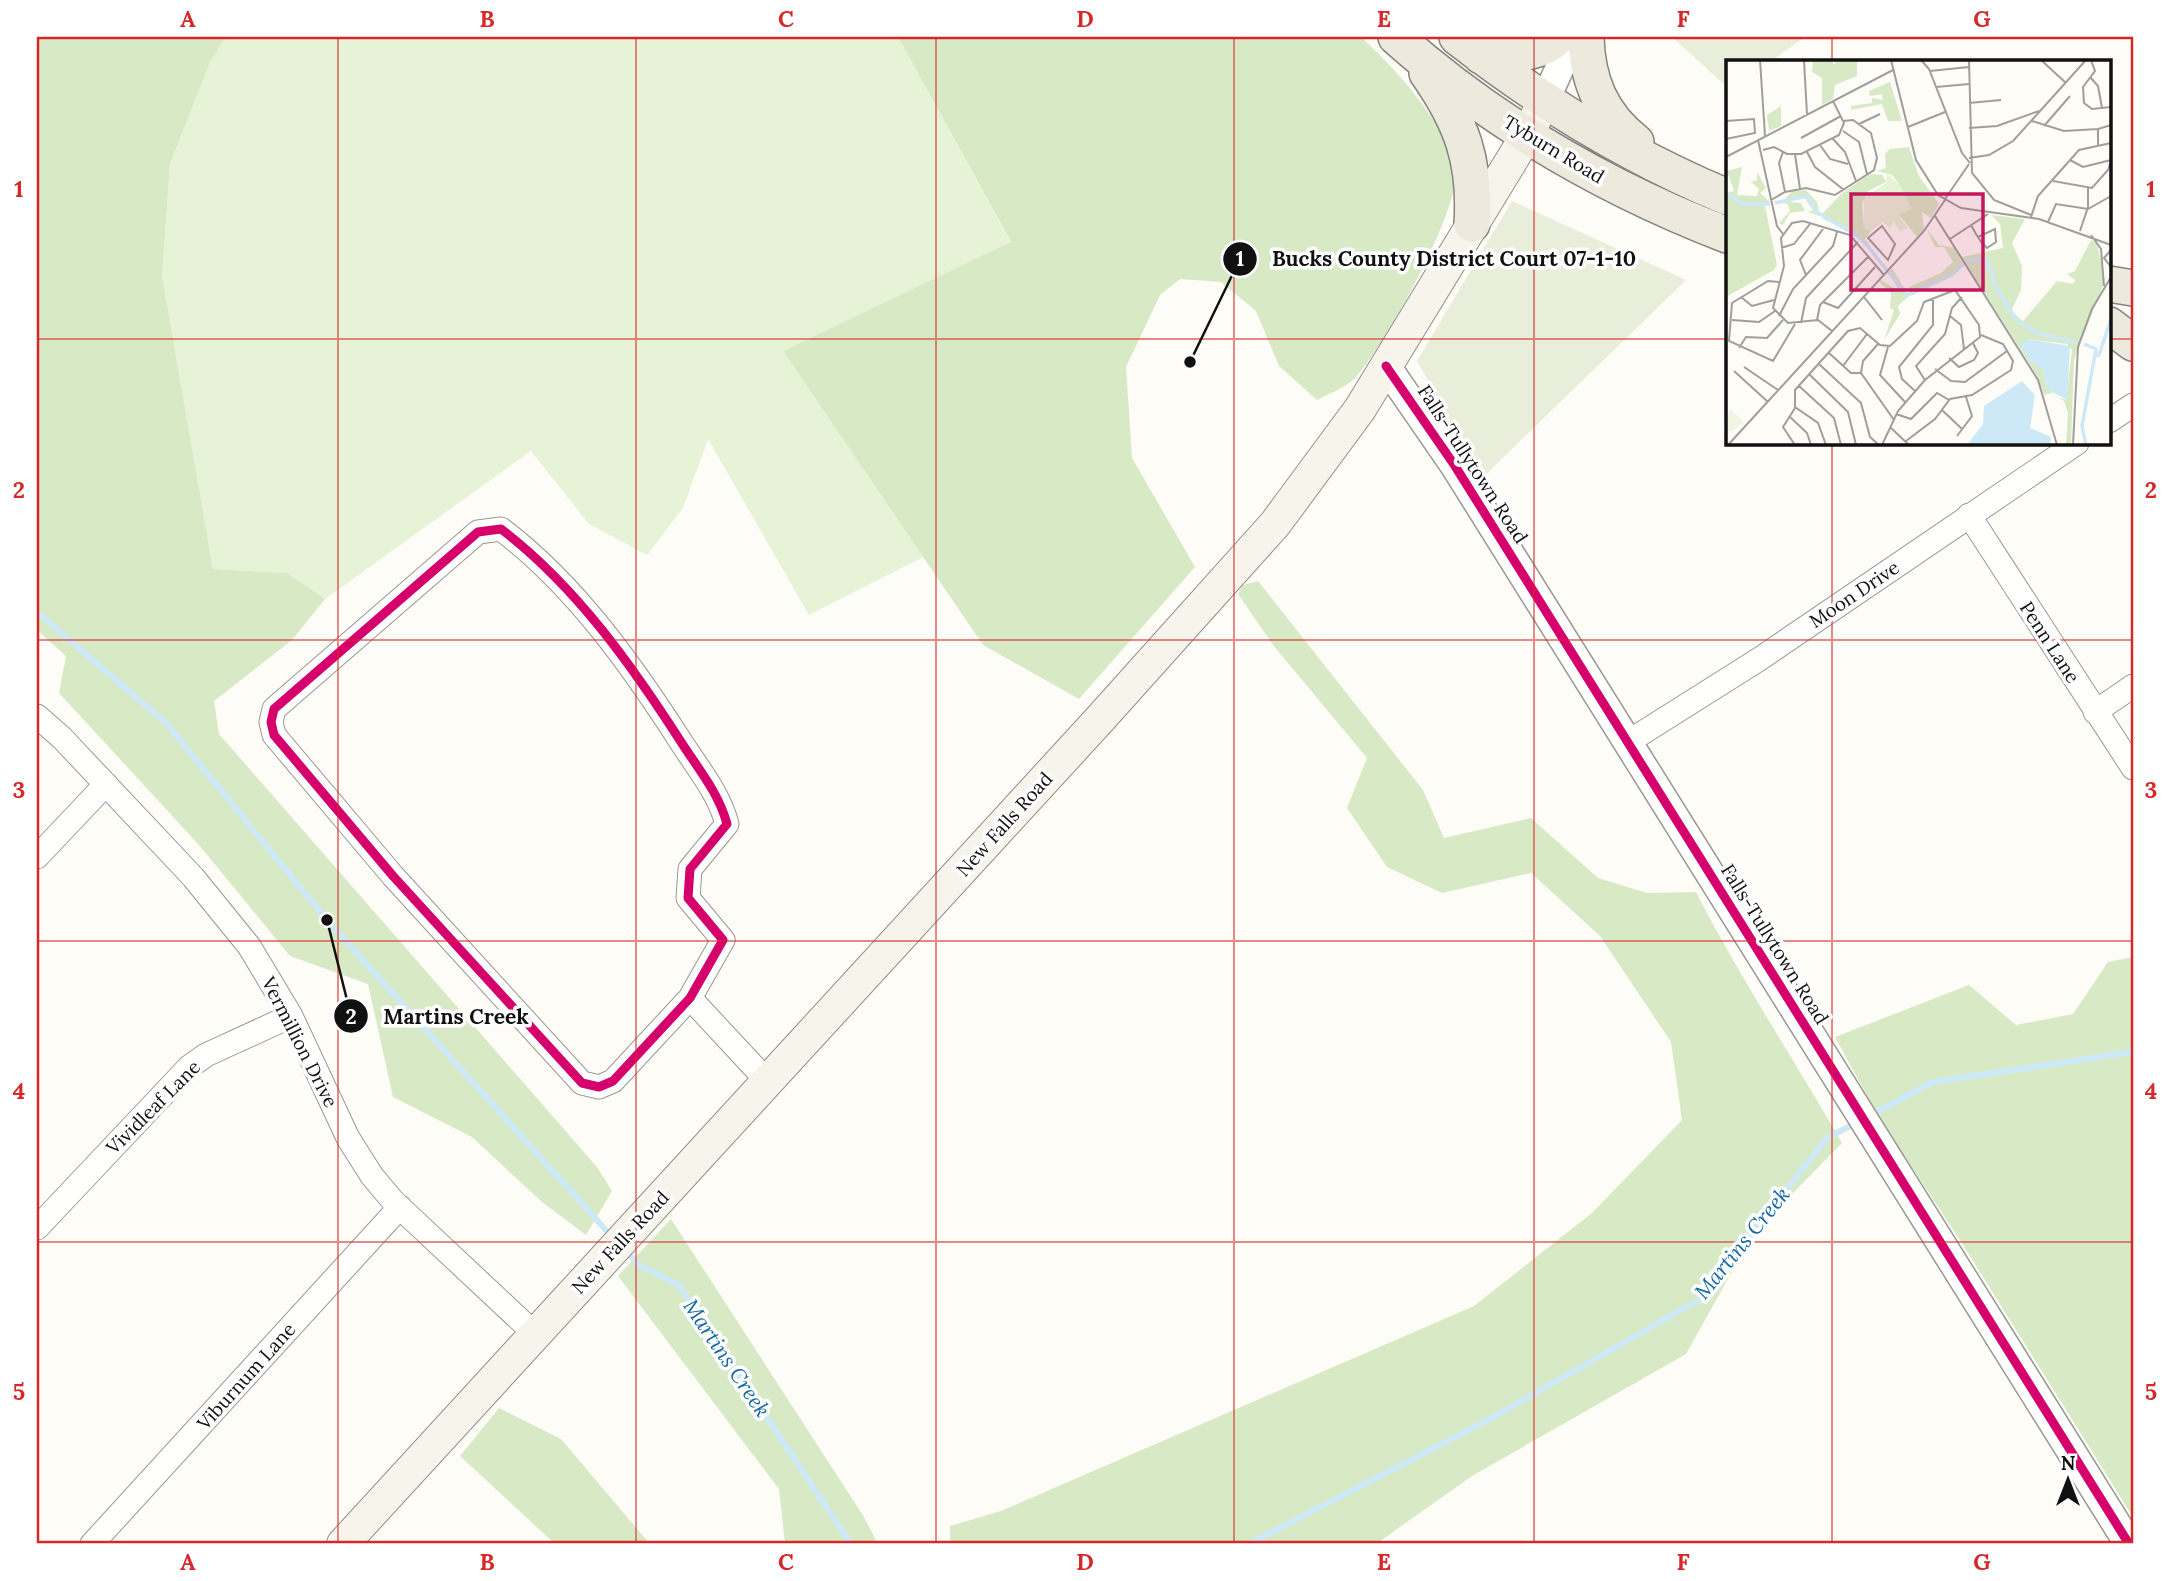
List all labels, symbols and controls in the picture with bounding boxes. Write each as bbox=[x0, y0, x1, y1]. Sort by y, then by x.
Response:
text: A bbox=[180, 4, 196, 33]
text: B bbox=[479, 4, 495, 33]
text: C bbox=[778, 4, 794, 33]
text: D bbox=[1076, 4, 1094, 33]
text: E bbox=[1377, 4, 1391, 33]
text: F bbox=[1676, 4, 1690, 33]
text: G bbox=[1973, 4, 1991, 33]
inset map bbox=[1726, 60, 2110, 444]
street label: Tyburn Road bbox=[1499, 110, 1609, 188]
text: 1 bbox=[14, 174, 24, 203]
text: 1 bbox=[2146, 174, 2156, 203]
callout: Bucks County District Court 07-1-10 bbox=[1223, 238, 1650, 280]
text: 1 bbox=[1236, 245, 1244, 272]
text: Bucks County District Court 07-1-10 bbox=[1272, 245, 1636, 272]
street label: Falls-Tullytown Road bbox=[1413, 380, 1533, 548]
text: 2 bbox=[13, 475, 25, 504]
text: 2 bbox=[2145, 475, 2157, 504]
street label: Moon Drive bbox=[1804, 555, 1904, 633]
street label: Penn Lane bbox=[2015, 597, 2085, 687]
street label: New Falls Road bbox=[951, 767, 1057, 881]
text: 3 bbox=[13, 775, 25, 804]
text: 3 bbox=[2145, 775, 2157, 804]
street label: Falls-Tullytown Road bbox=[1716, 859, 1834, 1029]
street label: Vermillion Drive bbox=[256, 972, 343, 1111]
callout: Martins Creek bbox=[334, 995, 542, 1037]
text: 2 bbox=[345, 1003, 357, 1030]
text: Martins Creek bbox=[383, 1003, 529, 1030]
street label: Vividleaf Lane bbox=[100, 1055, 205, 1160]
text: 4 bbox=[13, 1076, 25, 1105]
text: 4 bbox=[2145, 1076, 2157, 1105]
water label: Martins Creek bbox=[1688, 1181, 1796, 1305]
street label: New Falls Road bbox=[566, 1185, 674, 1299]
water label: Martins Creek bbox=[678, 1294, 776, 1422]
street label: Viburnum Lane bbox=[191, 1317, 300, 1435]
text: 5 bbox=[13, 1377, 25, 1406]
text: 5 bbox=[2145, 1377, 2157, 1406]
north arrow bbox=[2034, 1444, 2104, 1514]
text: N bbox=[2061, 1451, 2076, 1475]
text: A bbox=[180, 1547, 196, 1576]
text: B bbox=[479, 1547, 495, 1576]
text: C bbox=[778, 1547, 794, 1576]
text: D bbox=[1076, 1547, 1094, 1576]
text: E bbox=[1377, 1547, 1391, 1576]
text: F bbox=[1676, 1547, 1690, 1576]
text: G bbox=[1973, 1547, 1991, 1576]

